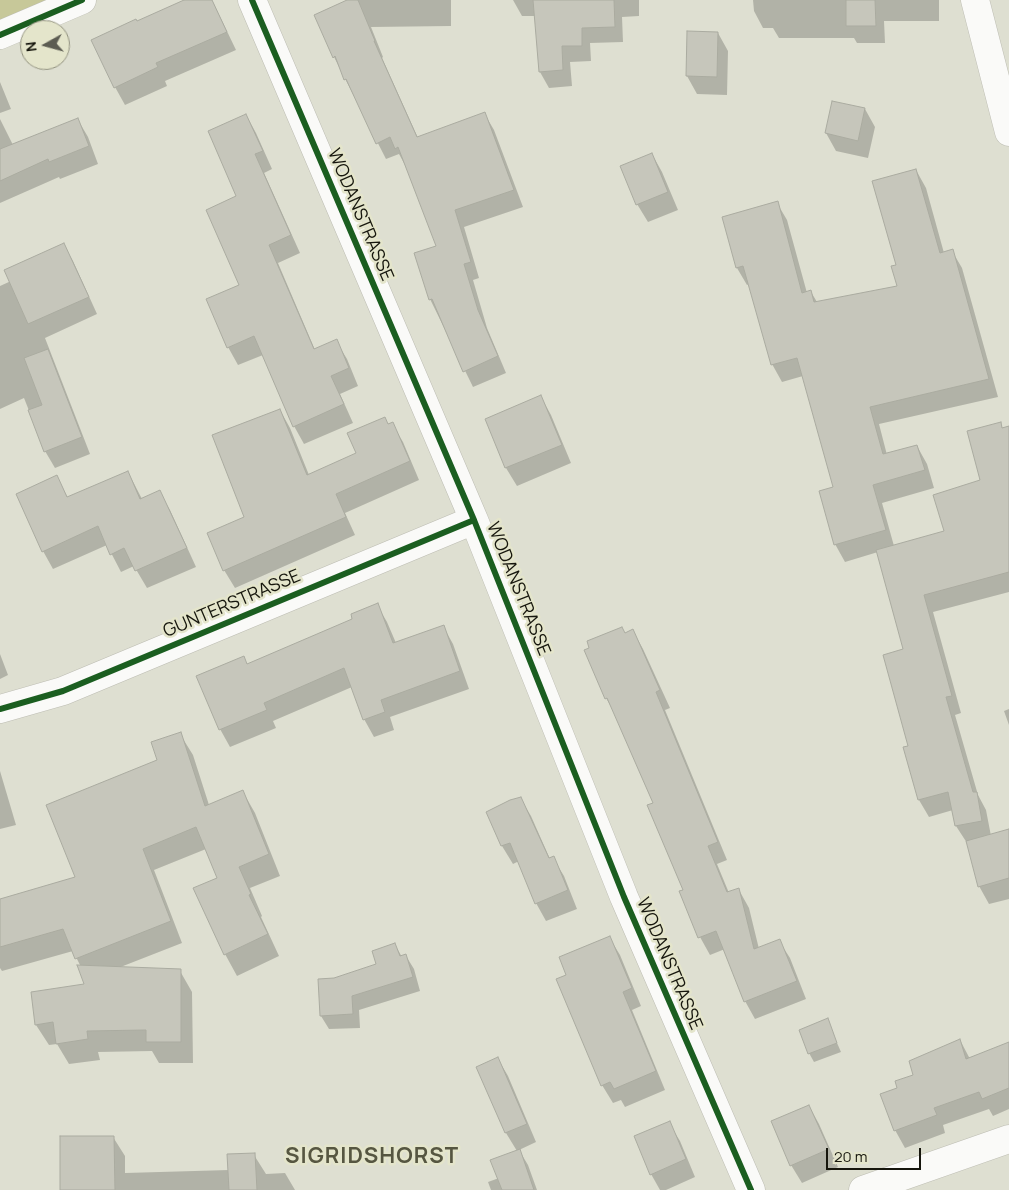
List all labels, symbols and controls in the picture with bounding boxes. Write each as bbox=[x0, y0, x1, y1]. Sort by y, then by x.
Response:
north arrow bbox=[20, 20, 70, 70]
text: N bbox=[21, 41, 41, 53]
street label: WODANSTRASSE bbox=[322, 145, 398, 285]
street label: WODANSTRASSE bbox=[481, 519, 555, 659]
street label: GUNTERSTRASSE bbox=[160, 565, 304, 643]
street label: WODANSTRASSE bbox=[631, 894, 707, 1034]
scale bar bbox=[829, 1138, 924, 1170]
district label: SIGRIDSHORST bbox=[284, 1144, 460, 1170]
text: 20 m bbox=[834, 1146, 867, 1167]

